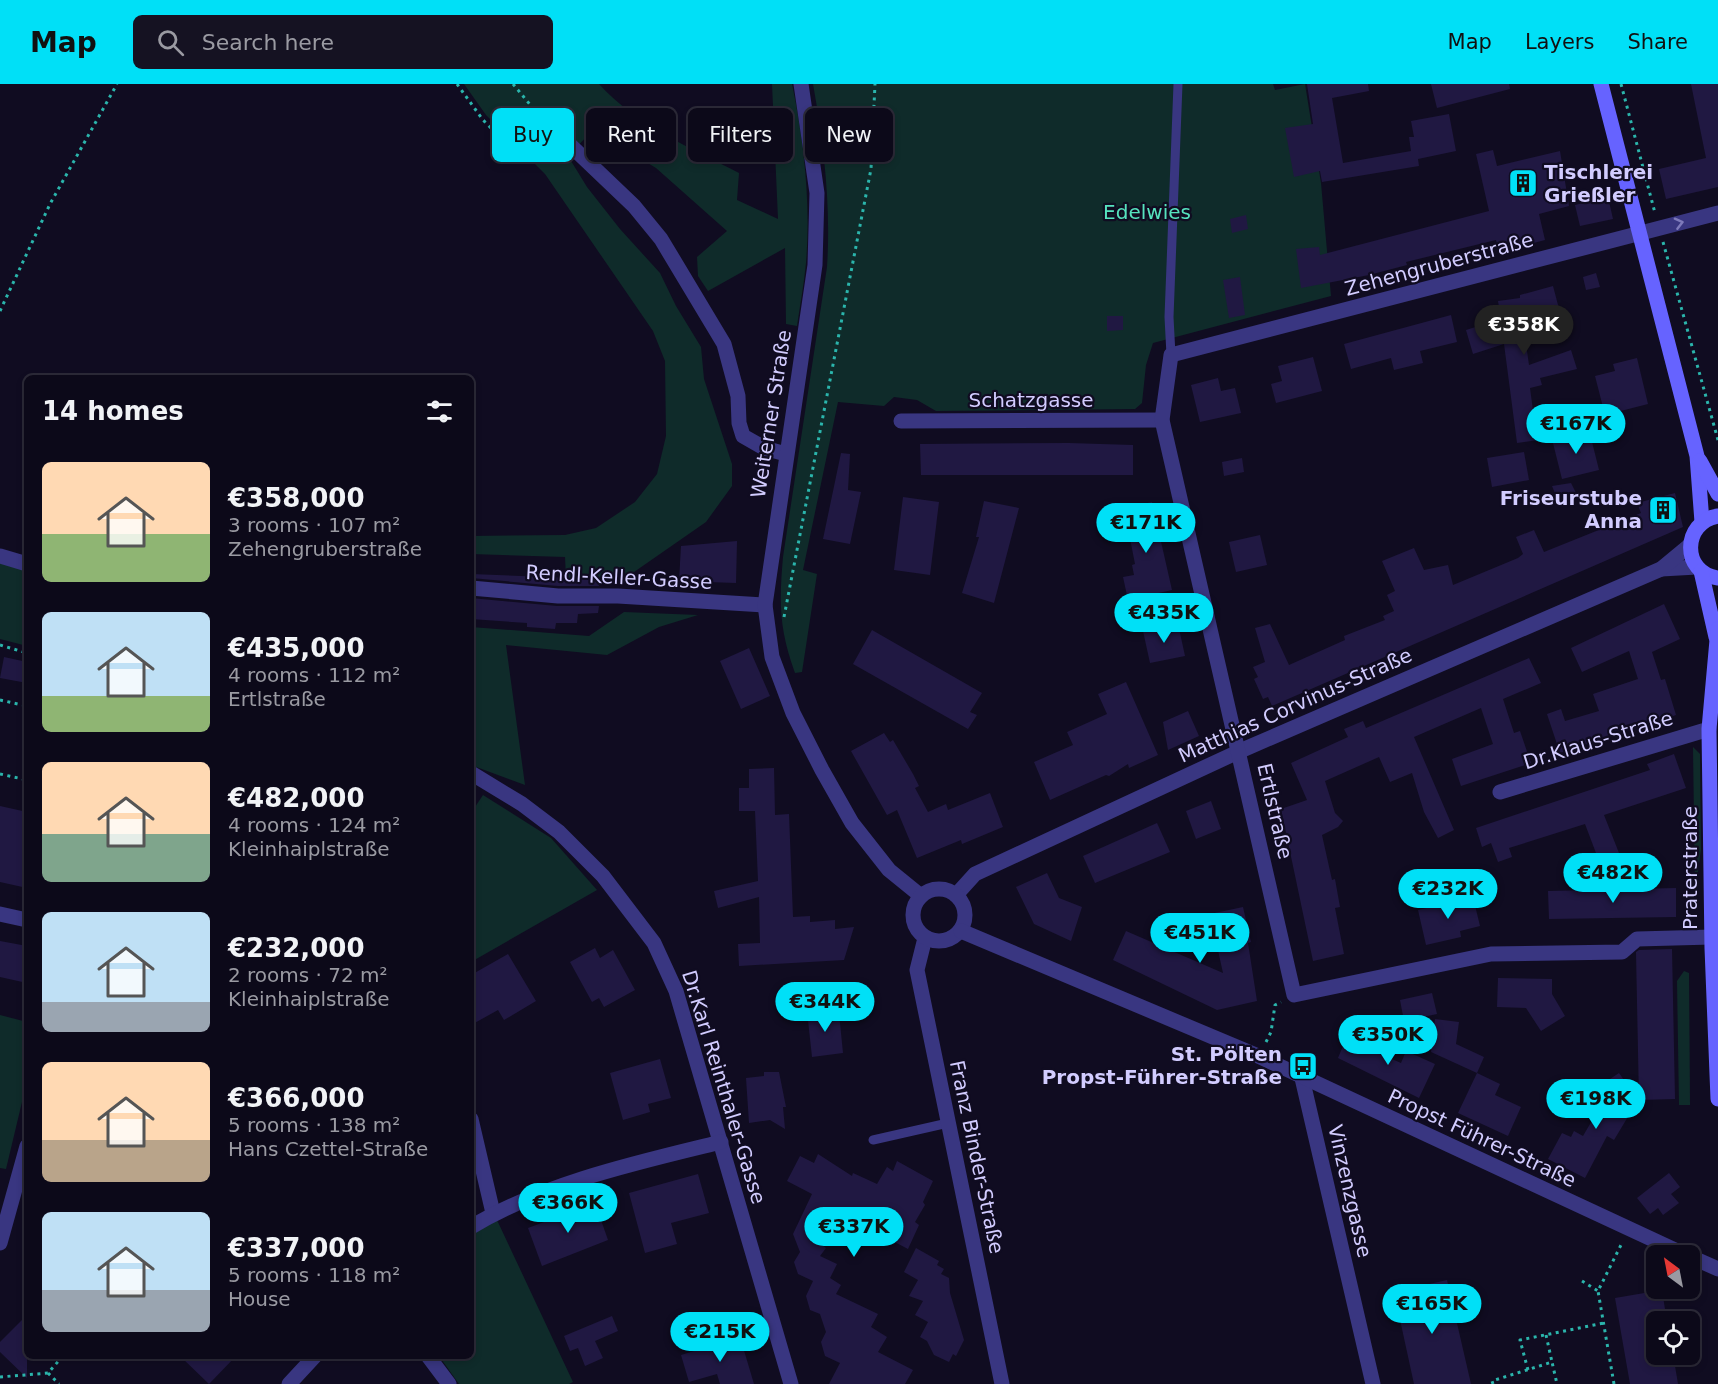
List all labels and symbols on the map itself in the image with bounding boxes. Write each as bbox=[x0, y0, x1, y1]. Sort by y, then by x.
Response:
place label: Tischlerei Grießler bbox=[1544, 160, 1653, 207]
building icon: Tischlerei Grießler bbox=[1507, 167, 1539, 199]
park label: Edelwies bbox=[1103, 200, 1191, 224]
one-way arrow bbox=[1673, 218, 1684, 230]
street label: Zehengruberstraße bbox=[1342, 227, 1536, 301]
pin: €358K bbox=[1482, 305, 1566, 356]
street label: Weiterner Straße bbox=[746, 328, 796, 500]
street label: Schatzgasse bbox=[968, 388, 1094, 412]
pin: €167K bbox=[1534, 404, 1618, 455]
place label: Friseurstube Anna bbox=[1500, 486, 1642, 533]
building icon: Friseurstube Anna bbox=[1647, 494, 1679, 526]
pin: €171K bbox=[1104, 503, 1188, 554]
street label: Rendl-Keller-Gasse bbox=[525, 560, 713, 594]
pin: €435K bbox=[1122, 593, 1206, 644]
street label: Matthias Corvinus-Straße bbox=[1174, 643, 1416, 767]
street label: Dr.Klaus-Straße bbox=[1520, 706, 1676, 774]
street label: Ertlstraße bbox=[1252, 761, 1298, 861]
street label: Praterstraße bbox=[1678, 806, 1702, 930]
pin: €482K bbox=[1571, 853, 1655, 904]
pin: €232K bbox=[1406, 869, 1490, 920]
pin: €451K bbox=[1158, 913, 1242, 964]
street label: Dr.Karl Reinthaler-Gasse bbox=[677, 967, 771, 1207]
pin: €344K bbox=[783, 982, 867, 1033]
pin: €350K bbox=[1346, 1015, 1430, 1066]
place label: St. Pölten Propst-Führer-Straße bbox=[1042, 1042, 1282, 1089]
bus stop icon: St. Pölten Propst-Führer-Straße bbox=[1287, 1050, 1319, 1082]
street label: Franz Binder-Straße bbox=[945, 1058, 1009, 1256]
pin: €198K bbox=[1554, 1079, 1638, 1130]
street label: Propst Führer-Straße bbox=[1384, 1084, 1580, 1192]
street label: Vinzenzgasse bbox=[1323, 1122, 1377, 1260]
pin: €366K bbox=[526, 1183, 610, 1234]
pin: €337K bbox=[812, 1207, 896, 1258]
north arrow bbox=[1646, 1245, 1700, 1299]
pin: €165K bbox=[1390, 1284, 1474, 1335]
pin: €215K bbox=[678, 1312, 762, 1363]

